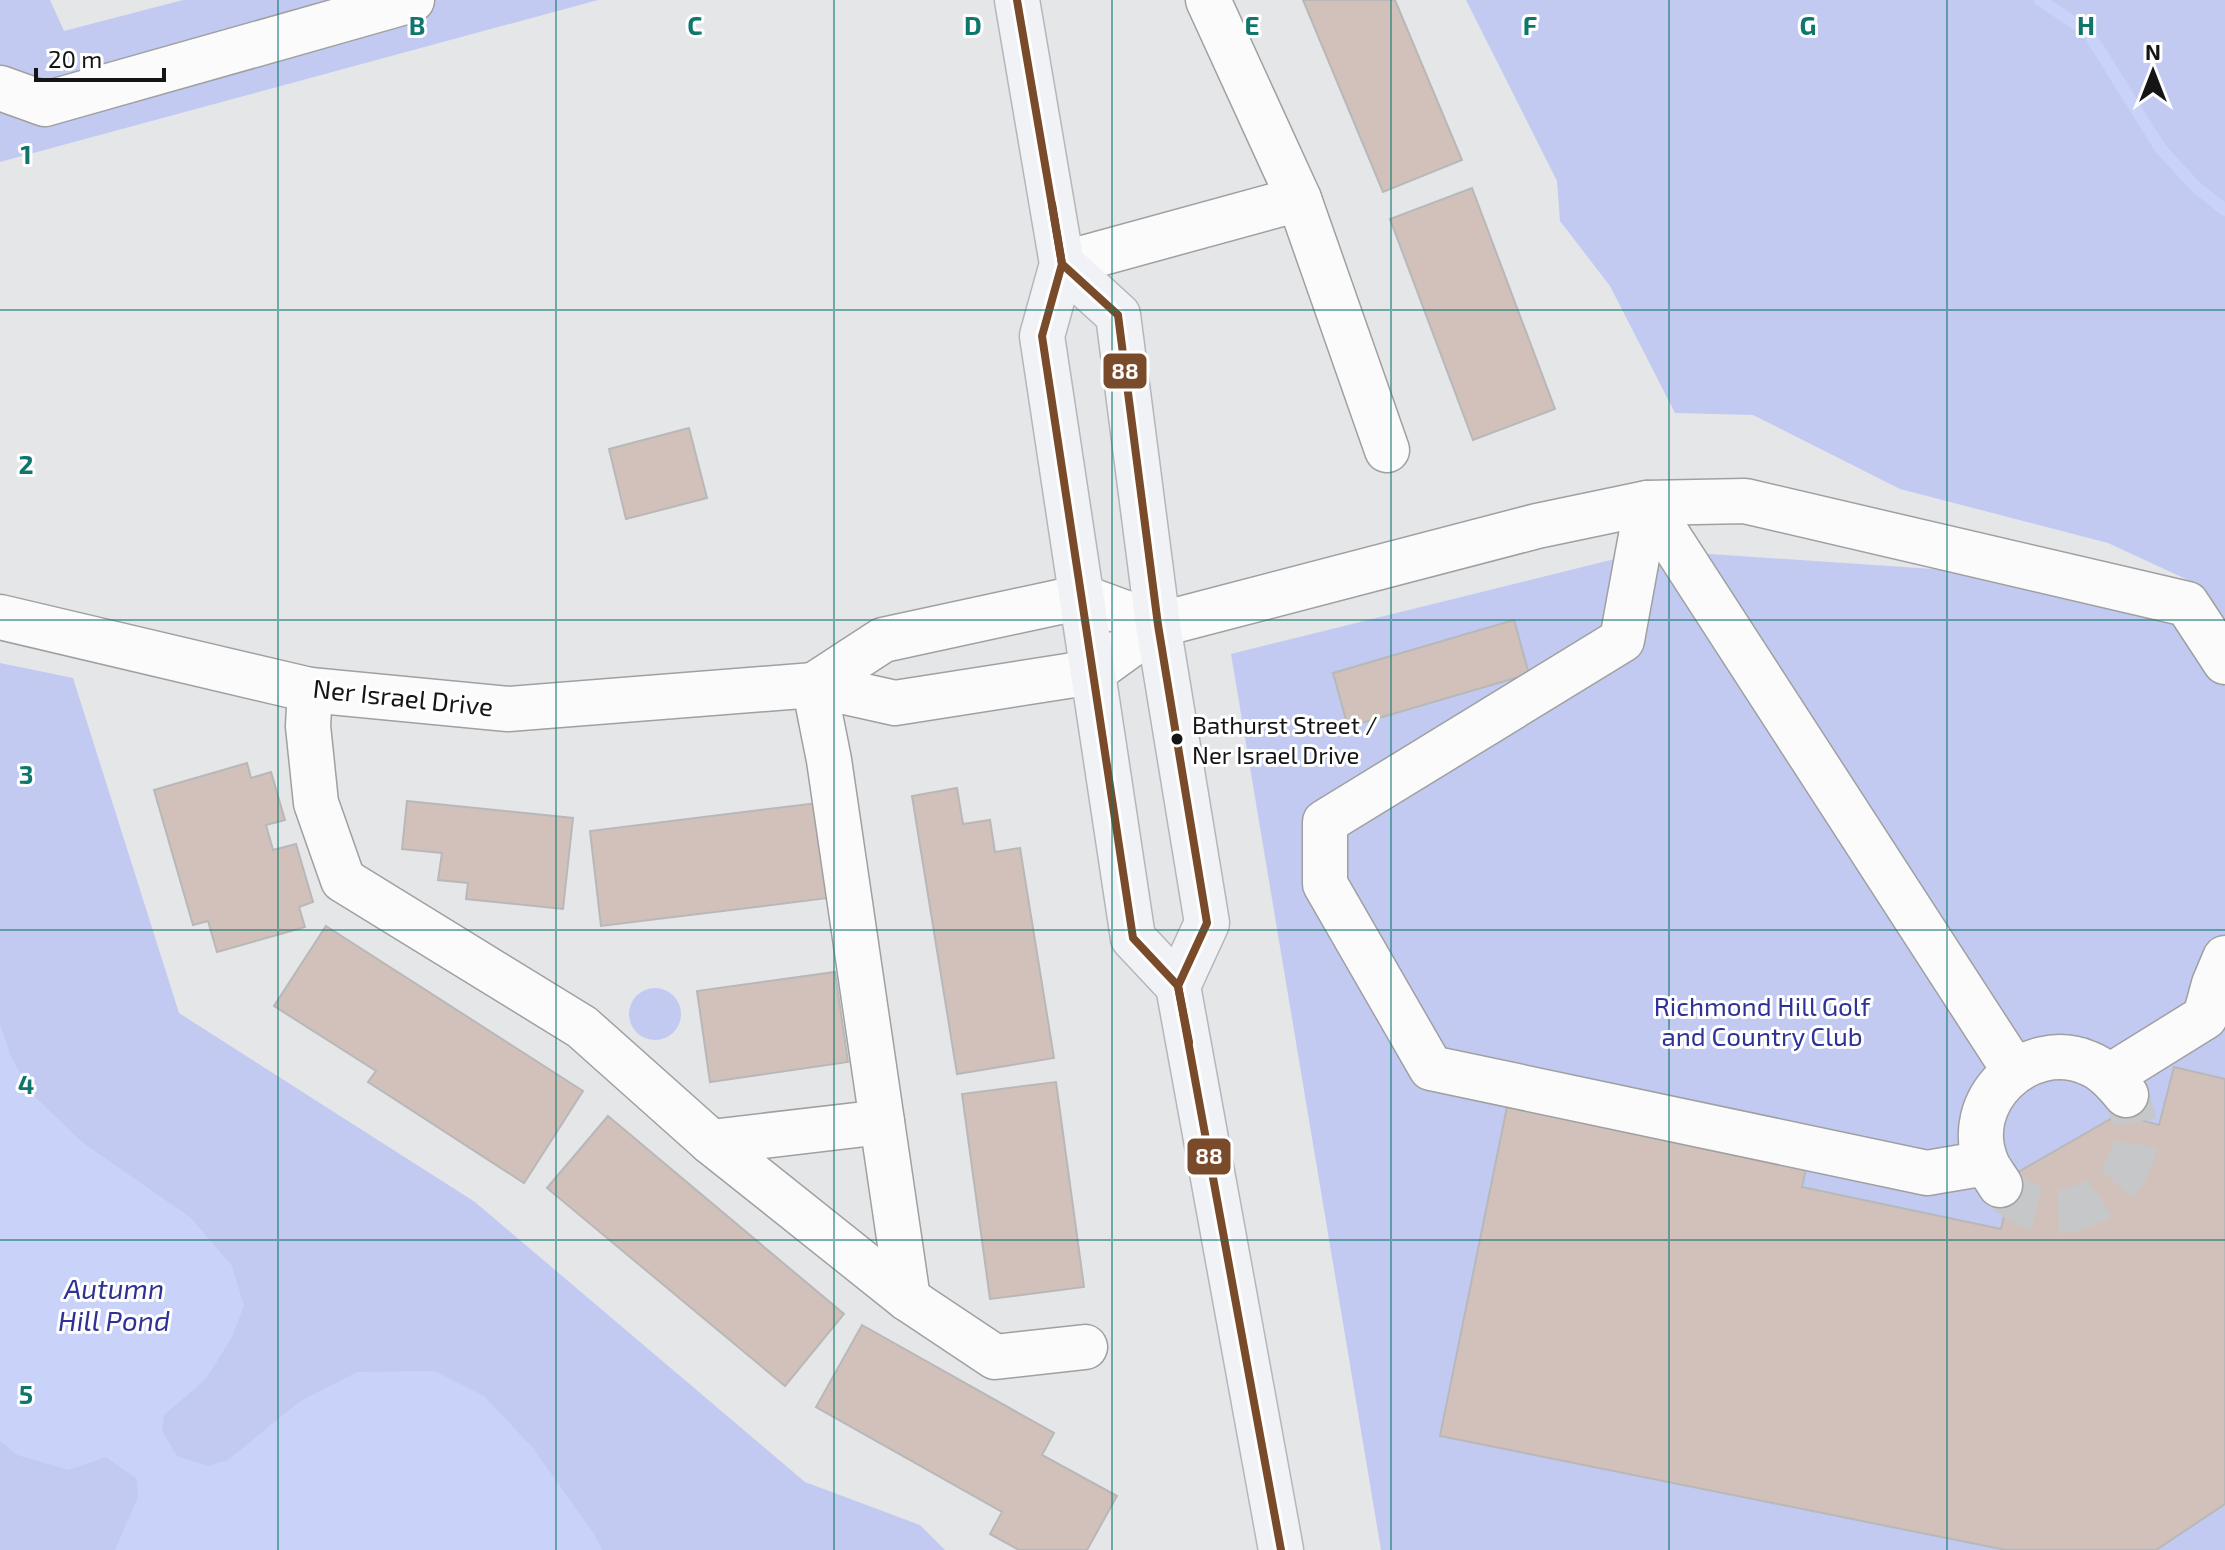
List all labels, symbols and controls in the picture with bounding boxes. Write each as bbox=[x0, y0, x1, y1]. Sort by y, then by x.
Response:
text: B bbox=[409, 9, 425, 40]
text: C bbox=[687, 9, 703, 40]
text: D bbox=[964, 9, 982, 40]
text: E bbox=[1244, 9, 1260, 40]
text: F bbox=[1523, 9, 1537, 40]
text: G bbox=[1800, 9, 1816, 40]
text: H bbox=[2077, 9, 2095, 40]
scale bar bbox=[36, 32, 164, 82]
north arrow bbox=[2113, 32, 2193, 112]
text: N bbox=[2145, 38, 2161, 64]
text: 20 m bbox=[48, 44, 102, 73]
text: 1 bbox=[20, 138, 32, 169]
line badge: 88 bbox=[1102, 352, 1148, 390]
text: 88 bbox=[1111, 357, 1139, 383]
text: 2 bbox=[18, 448, 34, 479]
street label: Ner Israel Drive bbox=[311, 672, 495, 721]
place label: Bathurst Street / Ner Israel Drive bbox=[1192, 710, 1378, 769]
marker: Bathurst Street / Ner Israel Drive bbox=[1169, 731, 1185, 747]
text: 3 bbox=[19, 758, 33, 789]
park label: Richmond Hill Golf and Country Club bbox=[1654, 990, 1871, 1051]
text: 4 bbox=[18, 1068, 34, 1099]
line badge: 88 bbox=[1186, 1137, 1232, 1176]
text: 88 bbox=[1195, 1142, 1223, 1168]
water label: Autumn Hill Pond bbox=[58, 1271, 170, 1337]
text: 5 bbox=[19, 1378, 33, 1409]

